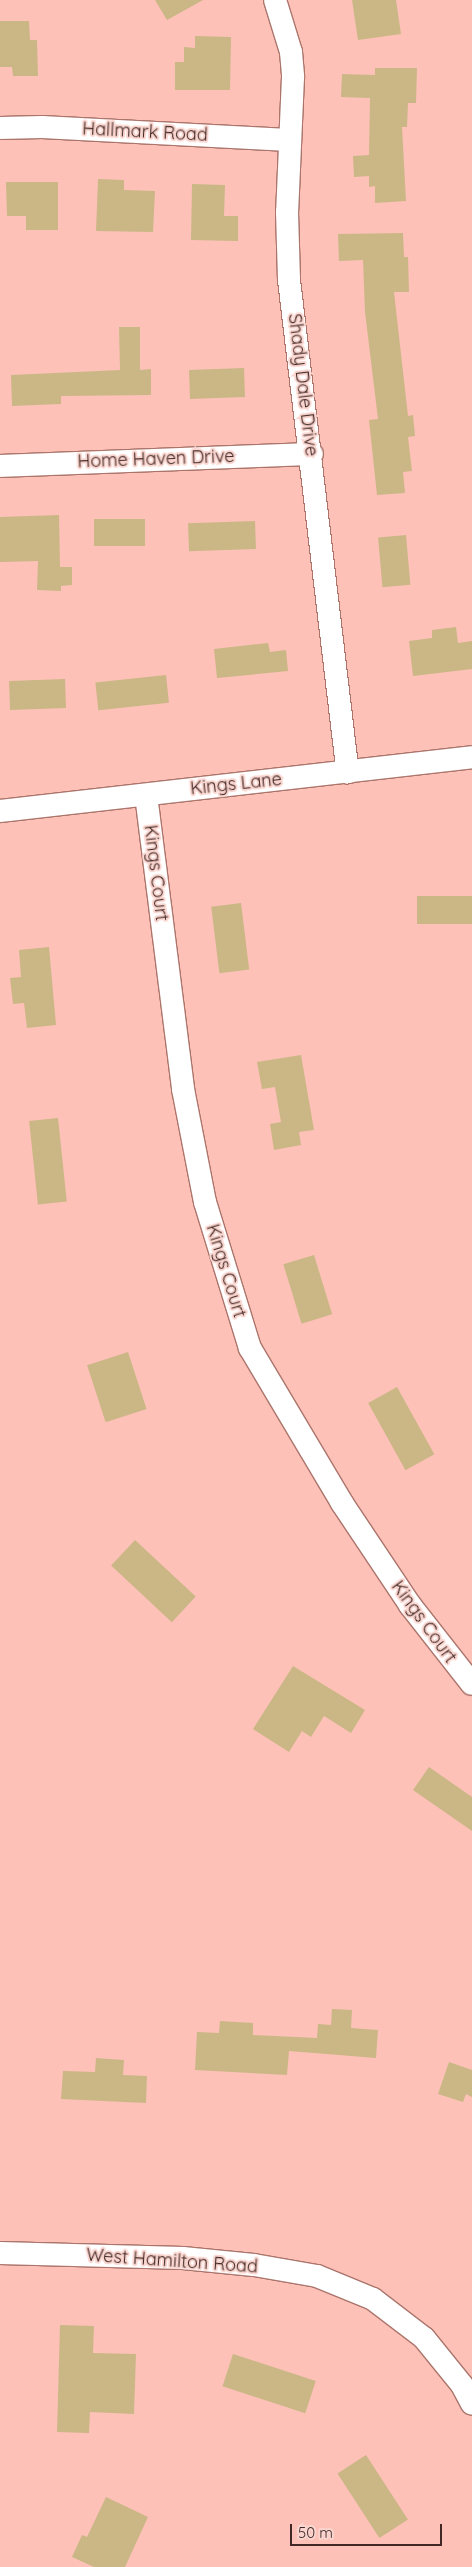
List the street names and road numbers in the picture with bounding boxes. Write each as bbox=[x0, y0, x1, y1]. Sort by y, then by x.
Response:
street label: Hallmark Road bbox=[82, 118, 208, 146]
street label: Shady Dale Drive bbox=[284, 312, 322, 458]
street label: Home Haven Drive bbox=[77, 445, 235, 473]
street label: Kings Lane bbox=[189, 768, 283, 800]
street label: Kings Court bbox=[139, 824, 173, 922]
street label: Kings Court bbox=[202, 1222, 250, 1320]
street label: Kings Court bbox=[387, 1577, 461, 1667]
street label: West Hamilton Road bbox=[86, 2244, 258, 2278]

